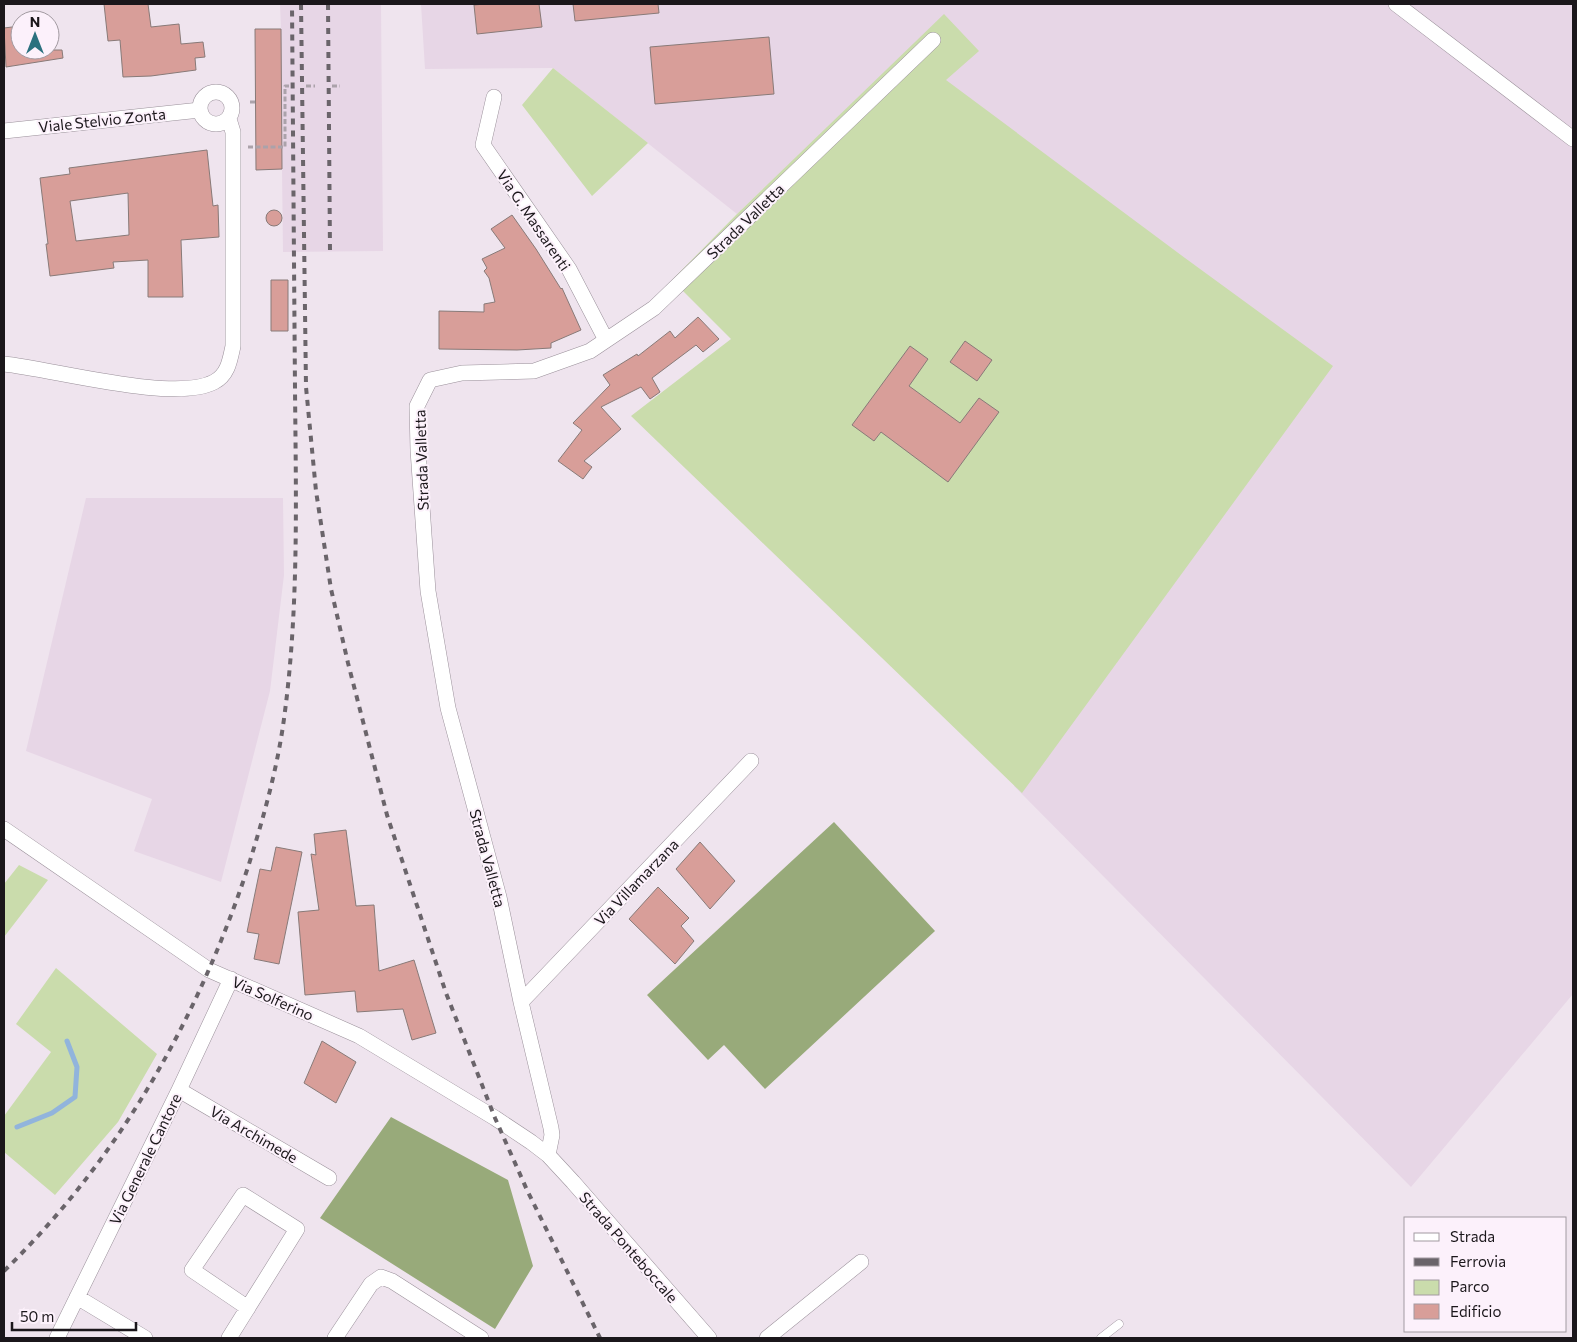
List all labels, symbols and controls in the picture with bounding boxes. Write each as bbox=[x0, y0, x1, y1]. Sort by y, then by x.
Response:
north arrow bbox=[10, 10, 60, 60]
text: N bbox=[30, 13, 40, 30]
street label: Viale Stelvio Zonta bbox=[37, 104, 167, 136]
street label: Via G. Massarenti bbox=[494, 166, 574, 274]
street label: Strada Valletta bbox=[702, 180, 788, 262]
street label: Strada Valletta bbox=[410, 409, 432, 511]
street label: Strada Valletta bbox=[466, 807, 510, 909]
street label: Via Villamarzana bbox=[590, 835, 682, 929]
street label: Via Solferino bbox=[229, 972, 317, 1024]
street label: Via Generale Cantore bbox=[105, 1090, 185, 1228]
street label: Via Archimede bbox=[207, 1102, 301, 1166]
street label: Strada Ponteboccale bbox=[576, 1188, 682, 1306]
legend bbox=[1404, 1217, 1567, 1332]
text: Strada bbox=[1450, 1227, 1495, 1245]
text: Ferrovia bbox=[1450, 1252, 1506, 1270]
text: Parco bbox=[1450, 1277, 1489, 1295]
scale bar bbox=[12, 1300, 136, 1332]
text: Edificio bbox=[1450, 1302, 1501, 1320]
text: 50 m bbox=[20, 1307, 54, 1325]

